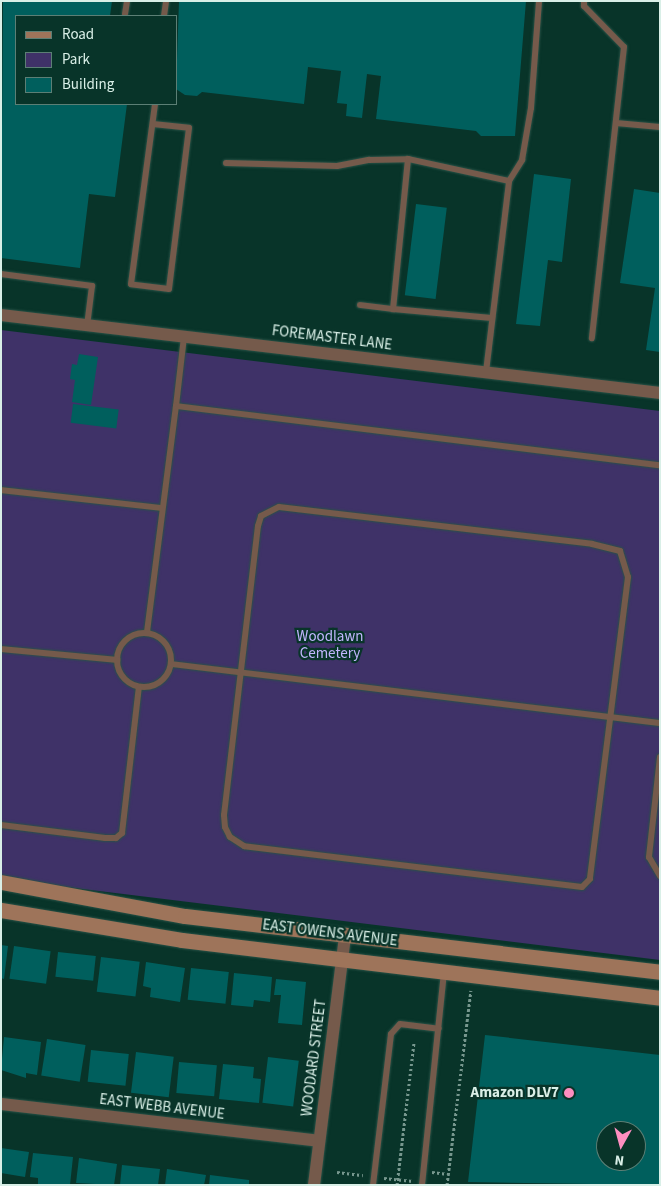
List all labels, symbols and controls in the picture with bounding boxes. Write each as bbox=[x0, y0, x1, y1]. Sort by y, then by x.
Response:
legend bbox=[15, 15, 178, 105]
text: Road bbox=[62, 24, 94, 45]
text: Park bbox=[62, 49, 90, 70]
text: Building bbox=[62, 74, 114, 95]
street label: FOREMASTER LANE bbox=[271, 322, 393, 354]
park label: Woodlawn Cemetery bbox=[297, 627, 363, 662]
street label: EAST OWENS AVENUE bbox=[261, 916, 399, 950]
street label: WOODARD STREET bbox=[298, 998, 330, 1118]
place label: Amazon DLV7 bbox=[471, 1084, 559, 1102]
marker: Amazon DLV7 bbox=[563, 1087, 575, 1099]
street label: EAST WEBB AVENUE bbox=[98, 1090, 226, 1124]
north arrow bbox=[596, 1121, 646, 1171]
text: N bbox=[613, 1149, 625, 1170]

